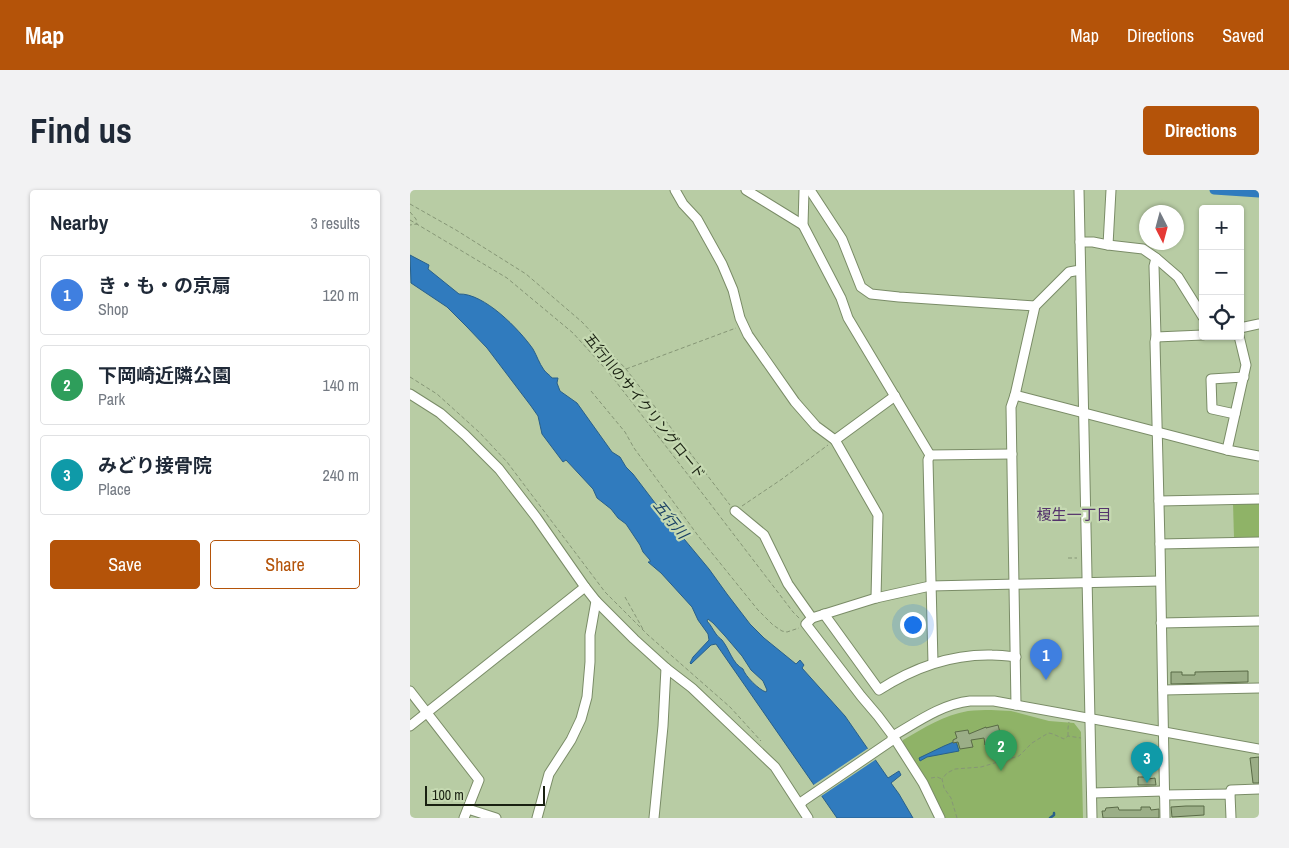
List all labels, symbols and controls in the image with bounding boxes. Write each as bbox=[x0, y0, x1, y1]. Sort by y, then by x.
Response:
text: Map bbox=[25, 19, 64, 51]
text: Map bbox=[1070, 23, 1099, 48]
text: Directions bbox=[1127, 23, 1194, 48]
text: Saved bbox=[1222, 23, 1264, 48]
button: Directions bbox=[1143, 106, 1259, 155]
text: Find us bbox=[30, 107, 132, 154]
north arrow bbox=[1139, 205, 1184, 250]
map controls bbox=[1199, 205, 1244, 340]
button: + bbox=[1199, 205, 1244, 250]
text: Nearby bbox=[50, 208, 108, 237]
text: 3 results bbox=[310, 212, 360, 234]
button: − bbox=[1199, 250, 1244, 295]
text: き・も・の京扇 bbox=[98, 272, 231, 298]
text: 1 bbox=[63, 284, 71, 306]
text: 120 m bbox=[323, 284, 359, 306]
button: locate bbox=[1199, 295, 1244, 340]
text: Shop bbox=[98, 298, 129, 320]
street label: 五行川のサイクリングロード bbox=[581, 330, 709, 482]
text: 下岡崎近隣公園 bbox=[98, 362, 231, 388]
text: 2 bbox=[63, 374, 71, 396]
text: 140 m bbox=[323, 374, 359, 396]
text: Park bbox=[98, 388, 125, 410]
text: みどり接骨院 bbox=[98, 452, 212, 478]
text: 3 bbox=[63, 464, 71, 486]
text: 240 m bbox=[323, 464, 359, 486]
text: Place bbox=[98, 478, 131, 500]
water label: 五行川 bbox=[649, 495, 695, 545]
district label: 榎生一丁目 bbox=[1036, 504, 1112, 525]
button: Save bbox=[50, 540, 200, 589]
button: Share bbox=[210, 540, 360, 589]
your location bbox=[900, 612, 926, 638]
pin: 1 bbox=[1030, 639, 1062, 680]
pin: 2 bbox=[985, 730, 1017, 771]
pin: 3 bbox=[1131, 742, 1163, 783]
scale bar bbox=[425, 783, 545, 806]
text: 100 m bbox=[432, 786, 464, 804]

